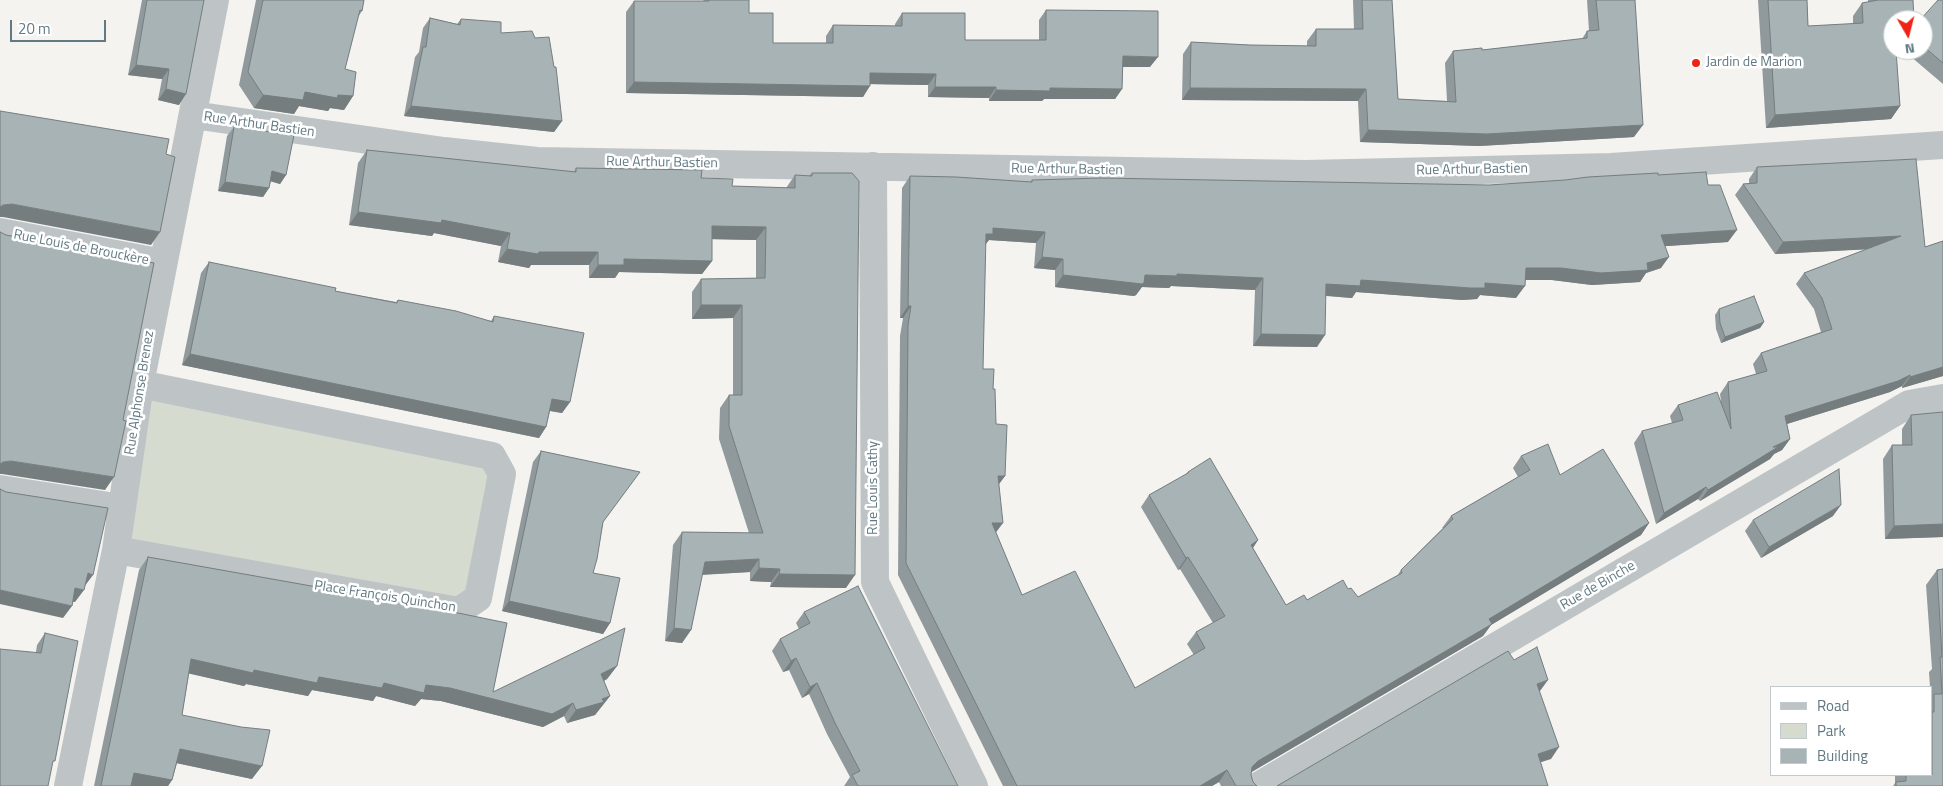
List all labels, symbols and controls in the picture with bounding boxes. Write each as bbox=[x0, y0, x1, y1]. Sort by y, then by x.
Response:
scale bar bbox=[12, 10, 109, 42]
north arrow bbox=[1883, 10, 1933, 60]
text: 20 m bbox=[18, 17, 51, 40]
text: N bbox=[1904, 38, 1916, 60]
place label: Jardin de Marion bbox=[1706, 55, 1802, 71]
marker: Jardin de Marion bbox=[1690, 57, 1702, 69]
street label: Rue Arthur Bastien bbox=[202, 109, 316, 141]
street label: Rue Arthur Bastien bbox=[606, 154, 718, 172]
street label: Rue Arthur Bastien bbox=[1011, 161, 1123, 179]
street label: Rue Arthur Bastien bbox=[1416, 161, 1528, 179]
street label: Rue Louis de Brouckère bbox=[12, 227, 150, 269]
street label: Rue Alphonse Brenez bbox=[122, 330, 158, 456]
street label: Rue Louis Cathy bbox=[866, 441, 882, 535]
street label: Rue de Binche bbox=[1558, 558, 1638, 614]
street label: Place François Quinchon bbox=[313, 578, 457, 616]
legend bbox=[1770, 686, 1933, 776]
text: Road bbox=[1817, 694, 1849, 717]
text: Park bbox=[1817, 719, 1846, 742]
text: Building bbox=[1817, 744, 1868, 767]

